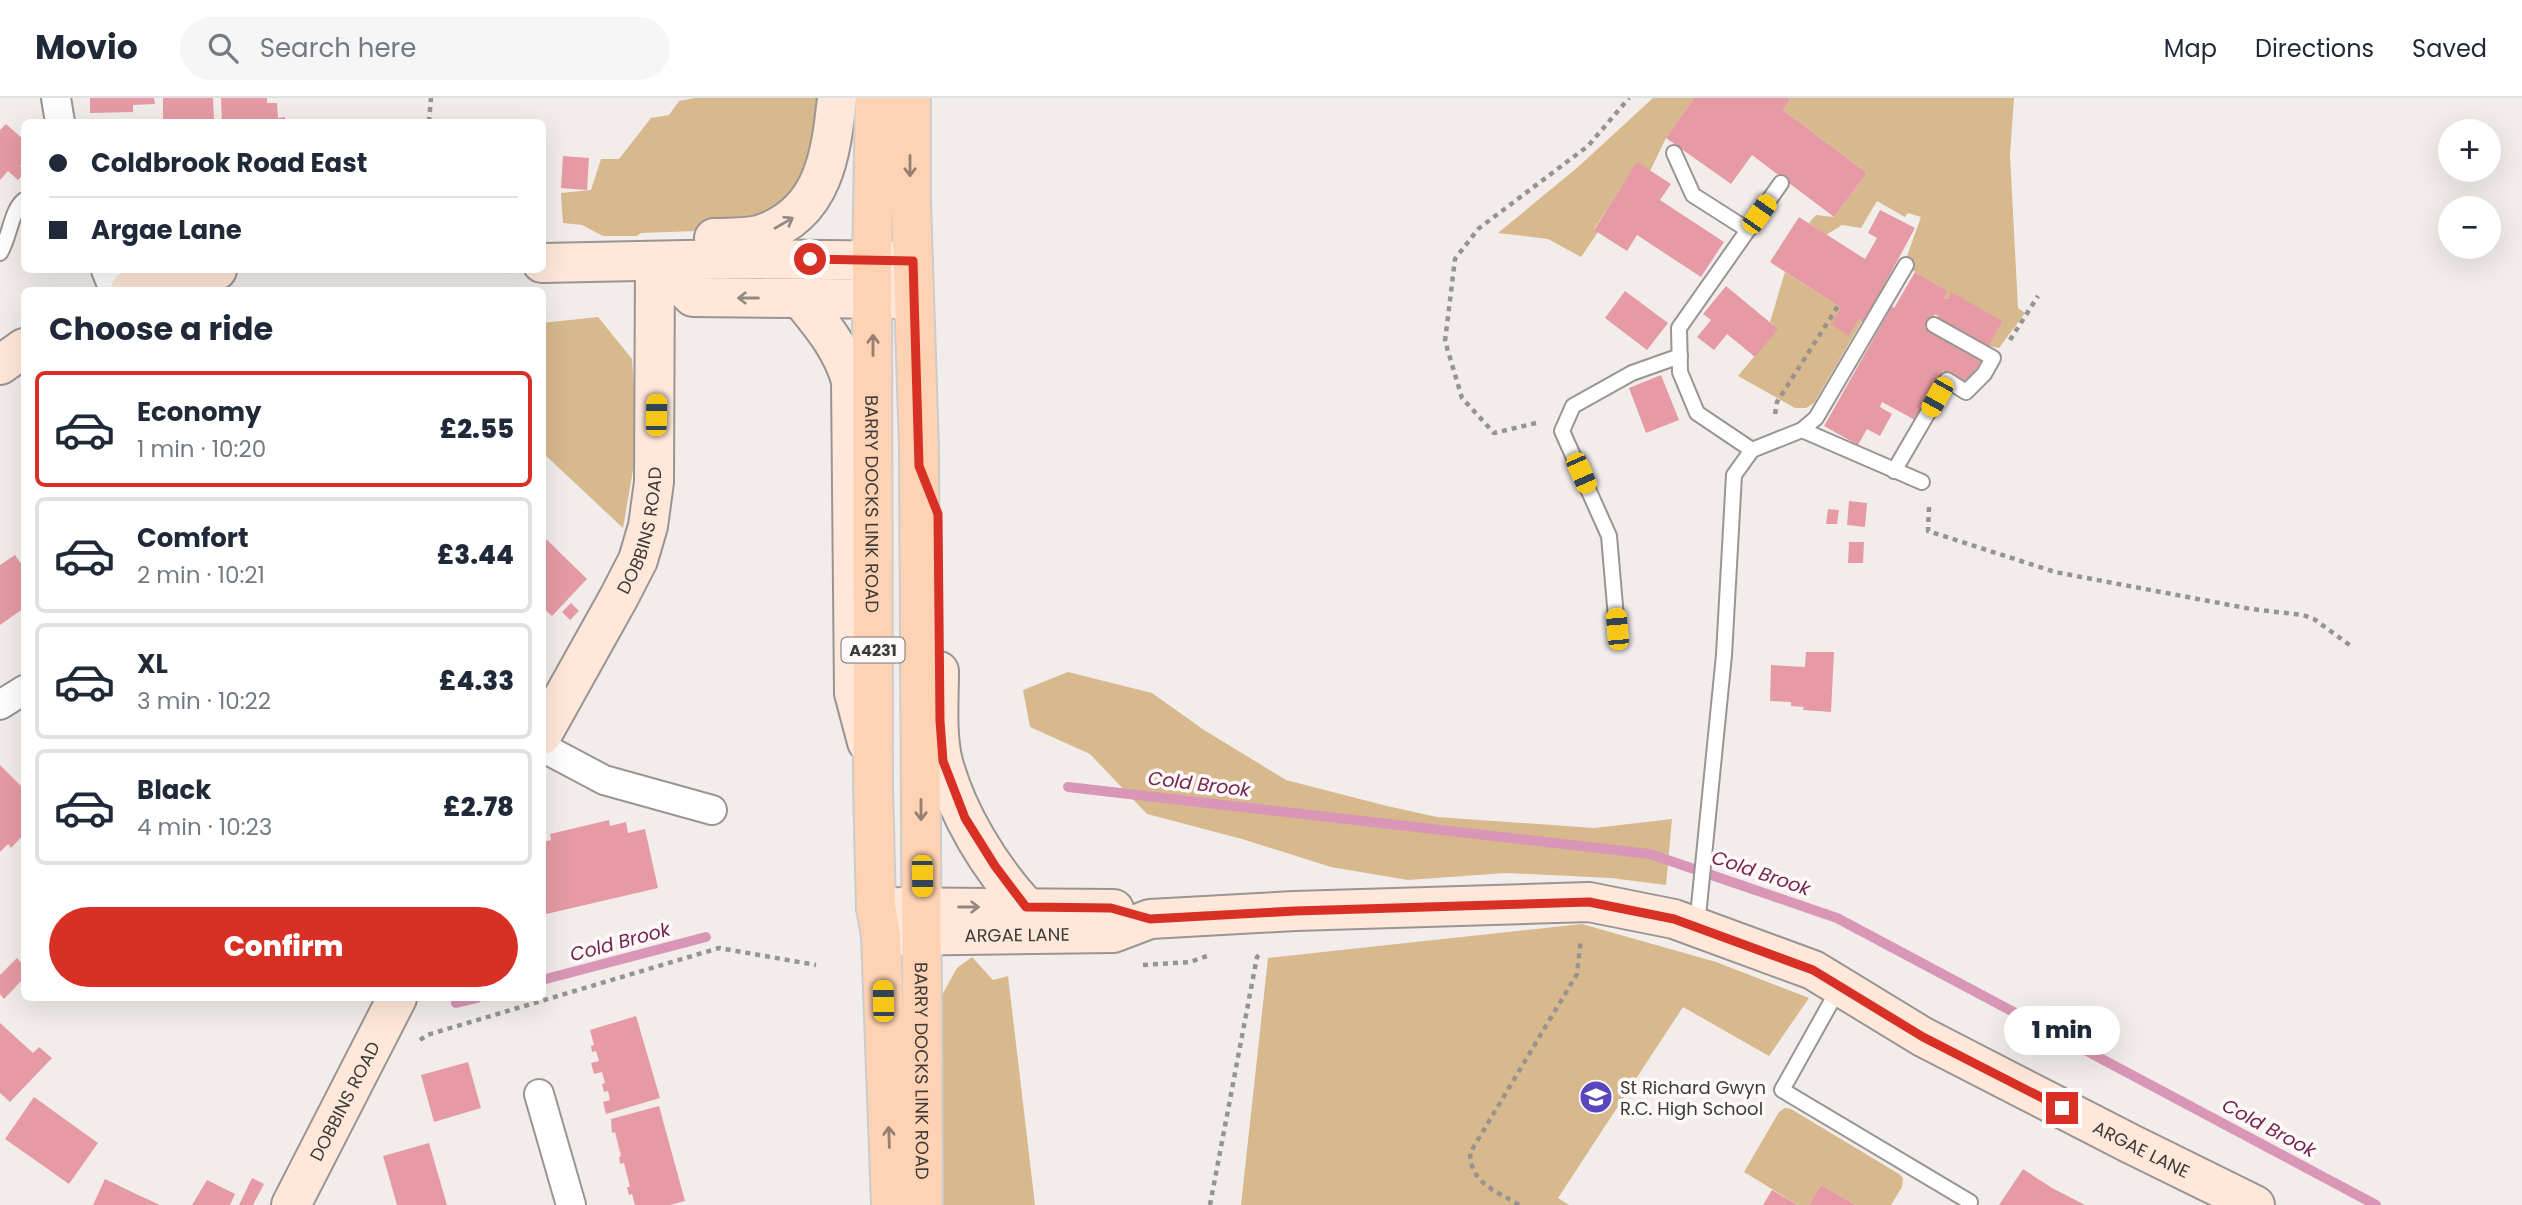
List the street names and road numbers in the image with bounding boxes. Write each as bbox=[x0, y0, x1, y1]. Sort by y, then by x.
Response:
street label: BARRY DOCKS LINK ROAD bbox=[860, 395, 885, 613]
street label: DOBBINS ROAD bbox=[610, 467, 667, 598]
road number: A4231 bbox=[842, 638, 904, 663]
street label: ARGAE LANE bbox=[964, 921, 1070, 947]
street label: BARRY DOCKS LINK ROAD bbox=[909, 962, 935, 1180]
street label: DOBBINS ROAD bbox=[303, 1037, 385, 1165]
street label: ARGAE LANE bbox=[2089, 1114, 2194, 1184]

